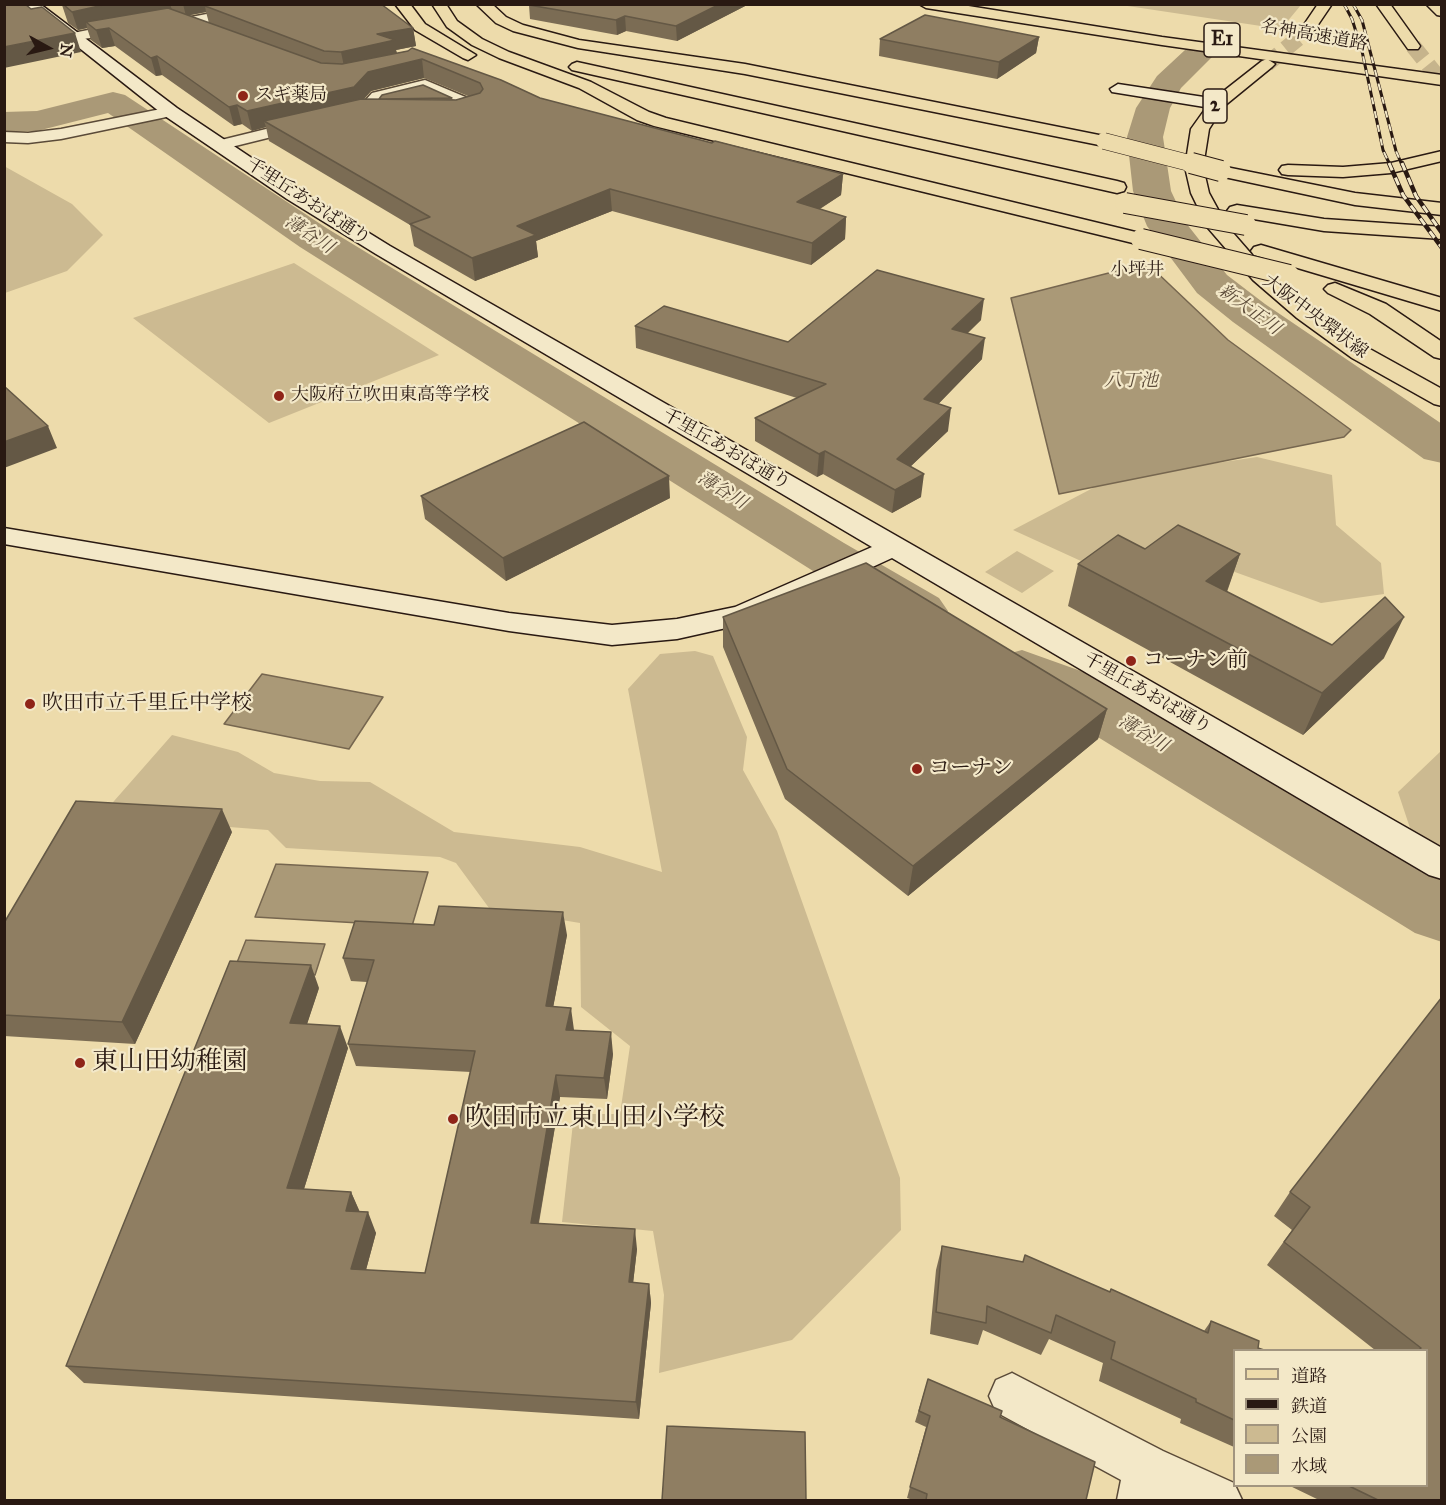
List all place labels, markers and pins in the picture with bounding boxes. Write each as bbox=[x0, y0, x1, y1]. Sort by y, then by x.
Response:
place label: スギ薬局 bbox=[255, 85, 327, 107]
marker: スギ薬局 bbox=[236, 89, 250, 103]
place label: 大阪府立吹田東高等学校 bbox=[291, 385, 489, 407]
marker: 大阪府立吹田東高等学校 bbox=[272, 389, 286, 403]
place label: コーナン前 bbox=[1143, 648, 1248, 674]
marker: コーナン前 bbox=[1124, 654, 1138, 668]
place label: 吹田市立千里丘中学校 bbox=[42, 691, 252, 717]
marker: 吹田市立千里丘中学校 bbox=[23, 697, 37, 711]
place label: コーナン bbox=[929, 756, 1013, 782]
marker: コーナン bbox=[910, 762, 924, 776]
place label: 東山田幼稚園 bbox=[92, 1047, 248, 1079]
marker: 東山田幼稚園 bbox=[73, 1056, 87, 1070]
place label: 吹田市立東山田小学校 bbox=[465, 1103, 725, 1135]
marker: 吹田市立東山田小学校 bbox=[446, 1112, 460, 1126]

